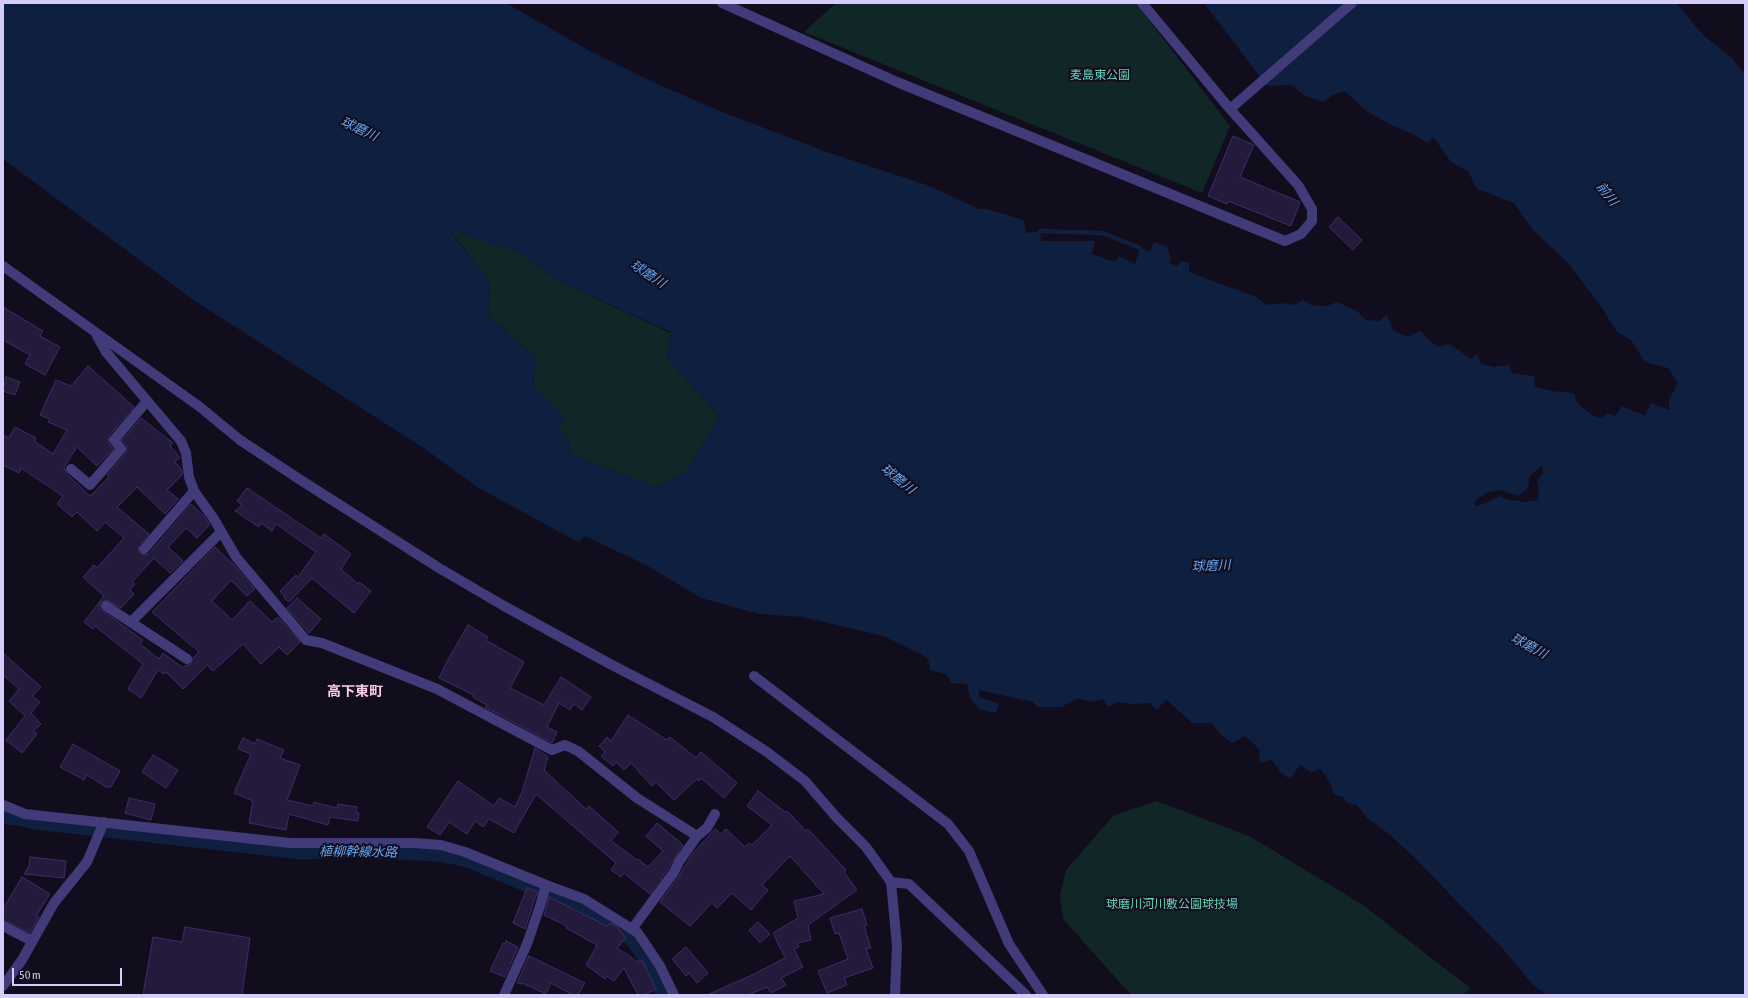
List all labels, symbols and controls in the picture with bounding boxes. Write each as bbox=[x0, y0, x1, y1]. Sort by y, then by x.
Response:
park label: 麦島東公園 bbox=[1070, 68, 1130, 82]
water label: 球磨川 bbox=[338, 114, 380, 144]
water label: 前川 bbox=[1593, 179, 1621, 209]
water label: 球磨川 bbox=[627, 257, 669, 291]
water label: 球磨川 bbox=[878, 461, 918, 497]
water label: 球磨川 bbox=[1191, 557, 1231, 575]
water label: 球磨川 bbox=[1508, 630, 1550, 662]
district label: 高下東町 bbox=[327, 684, 383, 700]
water label: 植柳幹線水路 bbox=[319, 844, 397, 860]
park label: 球磨川河川敷公園球技場 bbox=[1106, 897, 1238, 911]
scale bar bbox=[14, 960, 124, 986]
text: 50 m bbox=[19, 968, 41, 982]

